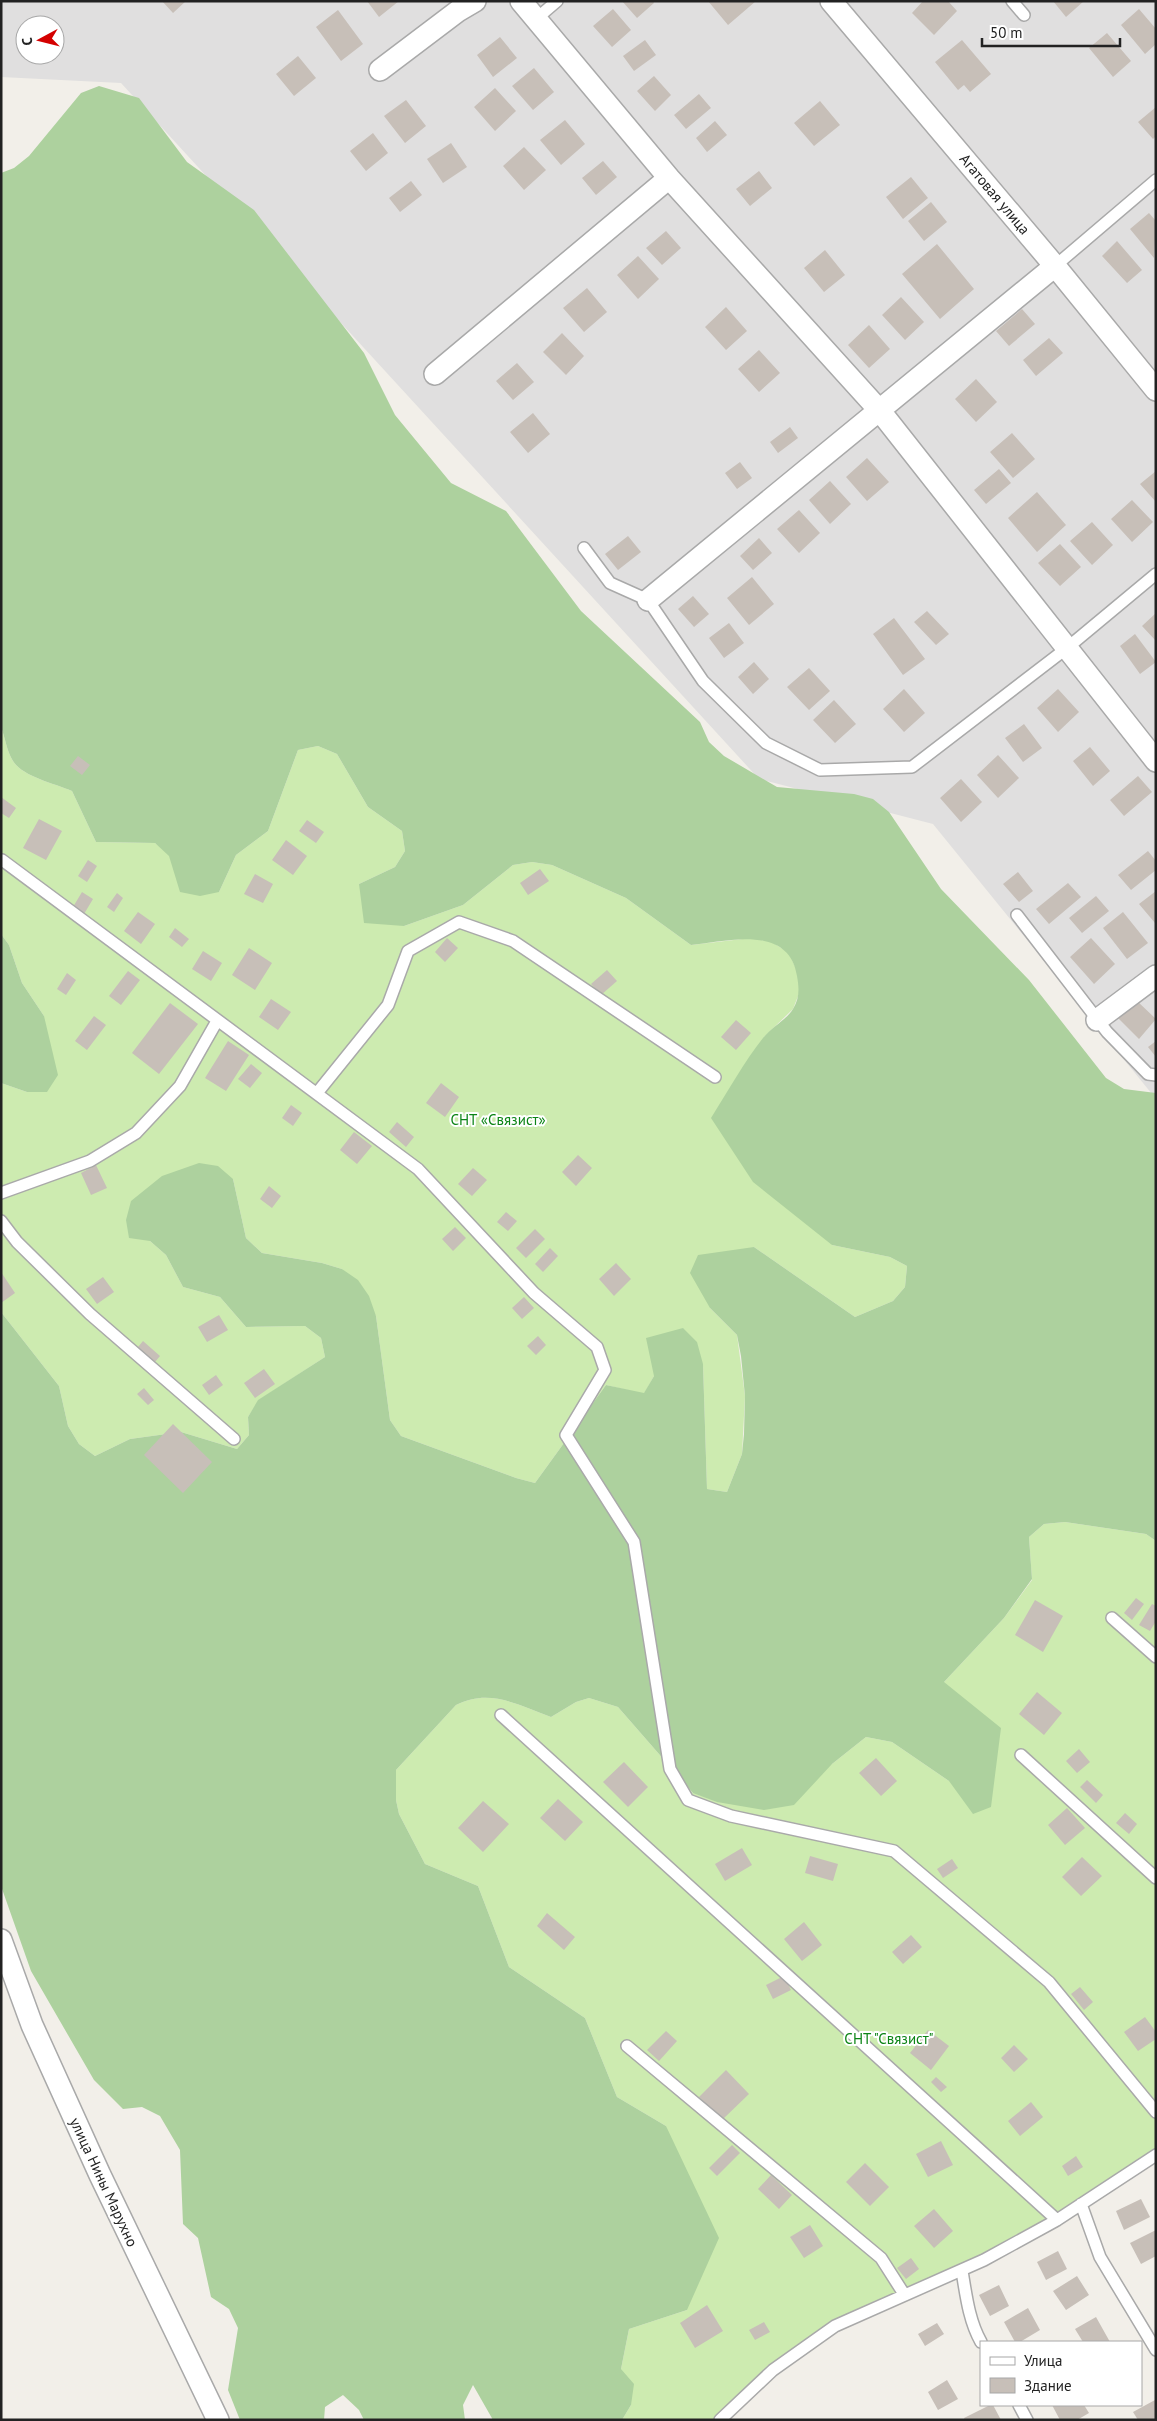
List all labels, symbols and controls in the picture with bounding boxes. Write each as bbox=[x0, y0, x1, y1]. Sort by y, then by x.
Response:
north arrow bbox=[15, 15, 65, 65]
scale bar bbox=[982, 15, 1120, 47]
text: 50 m bbox=[990, 23, 1023, 42]
text: С bbox=[18, 36, 37, 47]
street label: Агатовая улица bbox=[956, 150, 1034, 238]
park label: СНТ «Связист» bbox=[450, 1110, 546, 1129]
park label: СНТ "Связист" bbox=[844, 2029, 934, 2048]
street label: улица Нины Марухно bbox=[66, 2114, 142, 2250]
legend bbox=[980, 2341, 1142, 2406]
text: Улица bbox=[1024, 2351, 1062, 2370]
text: Здание bbox=[1024, 2376, 1072, 2395]

